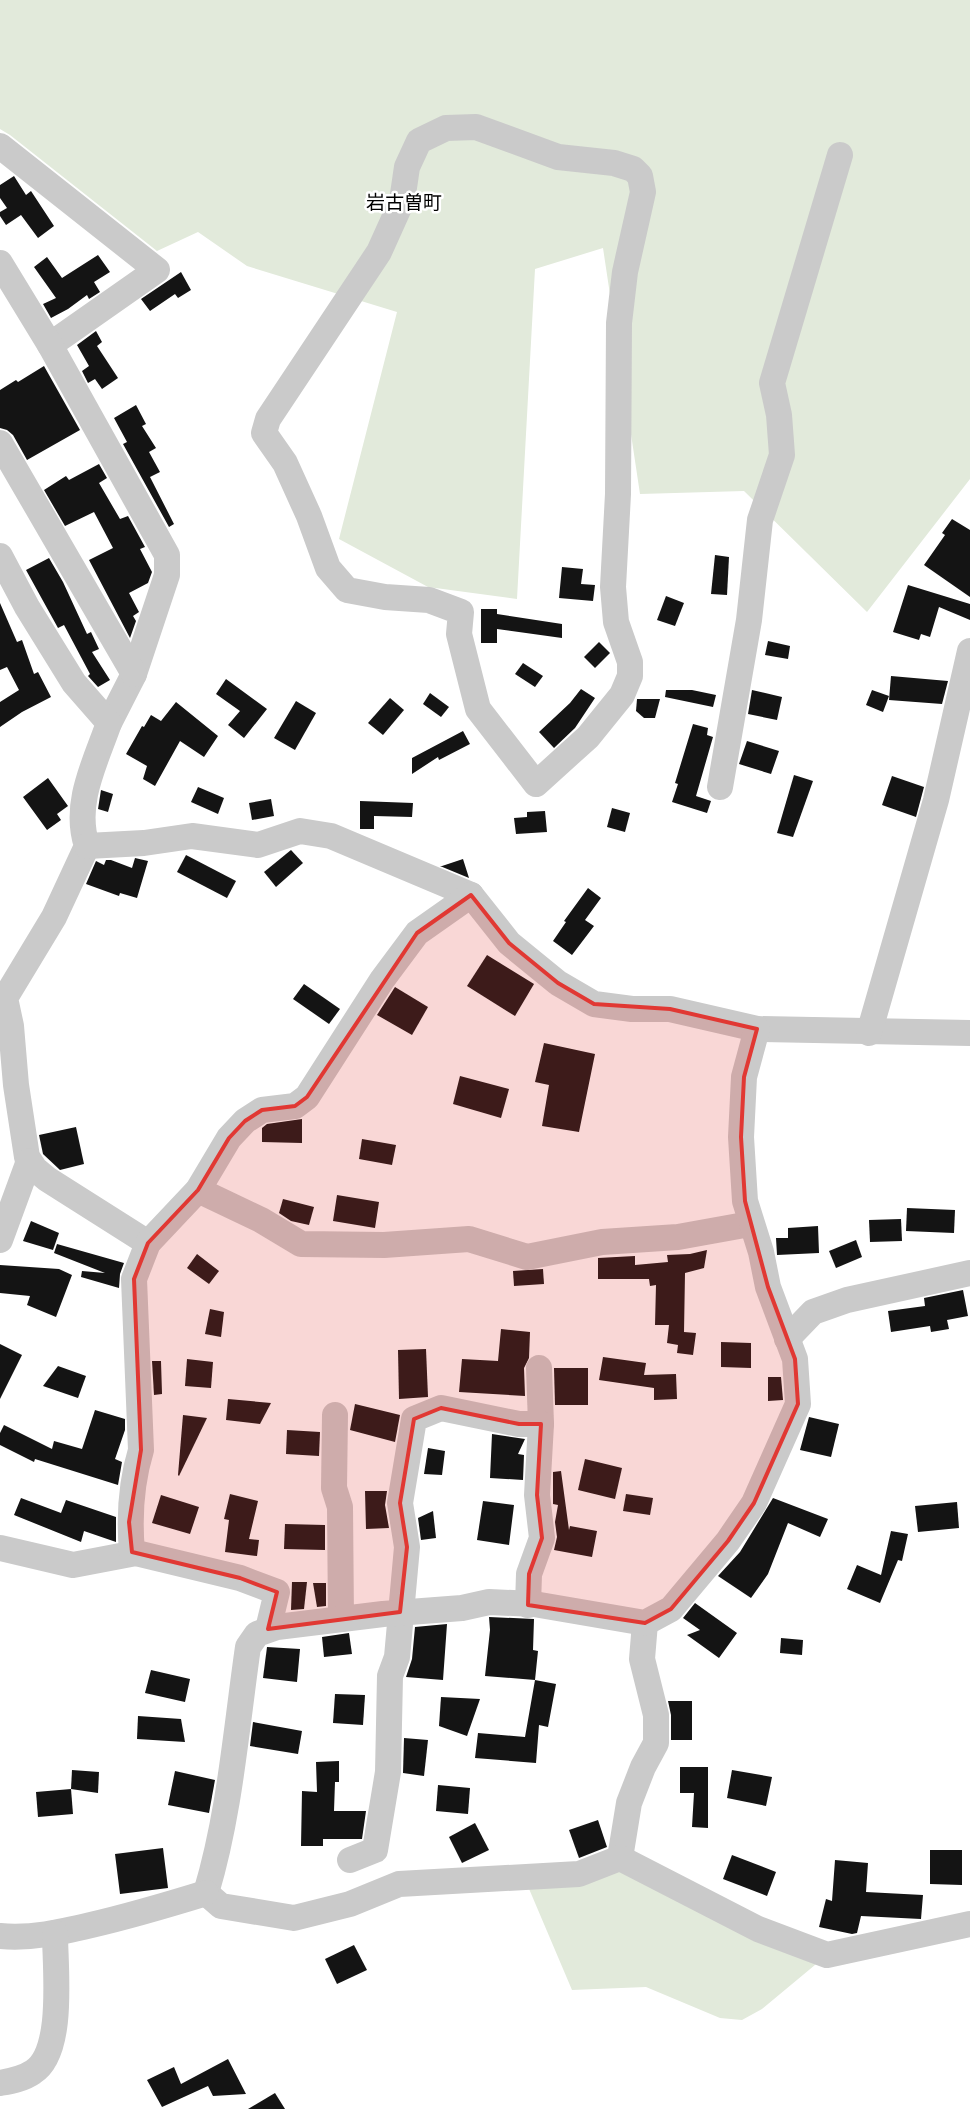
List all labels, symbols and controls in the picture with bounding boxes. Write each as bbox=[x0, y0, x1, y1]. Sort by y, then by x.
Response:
district label: 岩古曽町 bbox=[366, 191, 442, 214]

